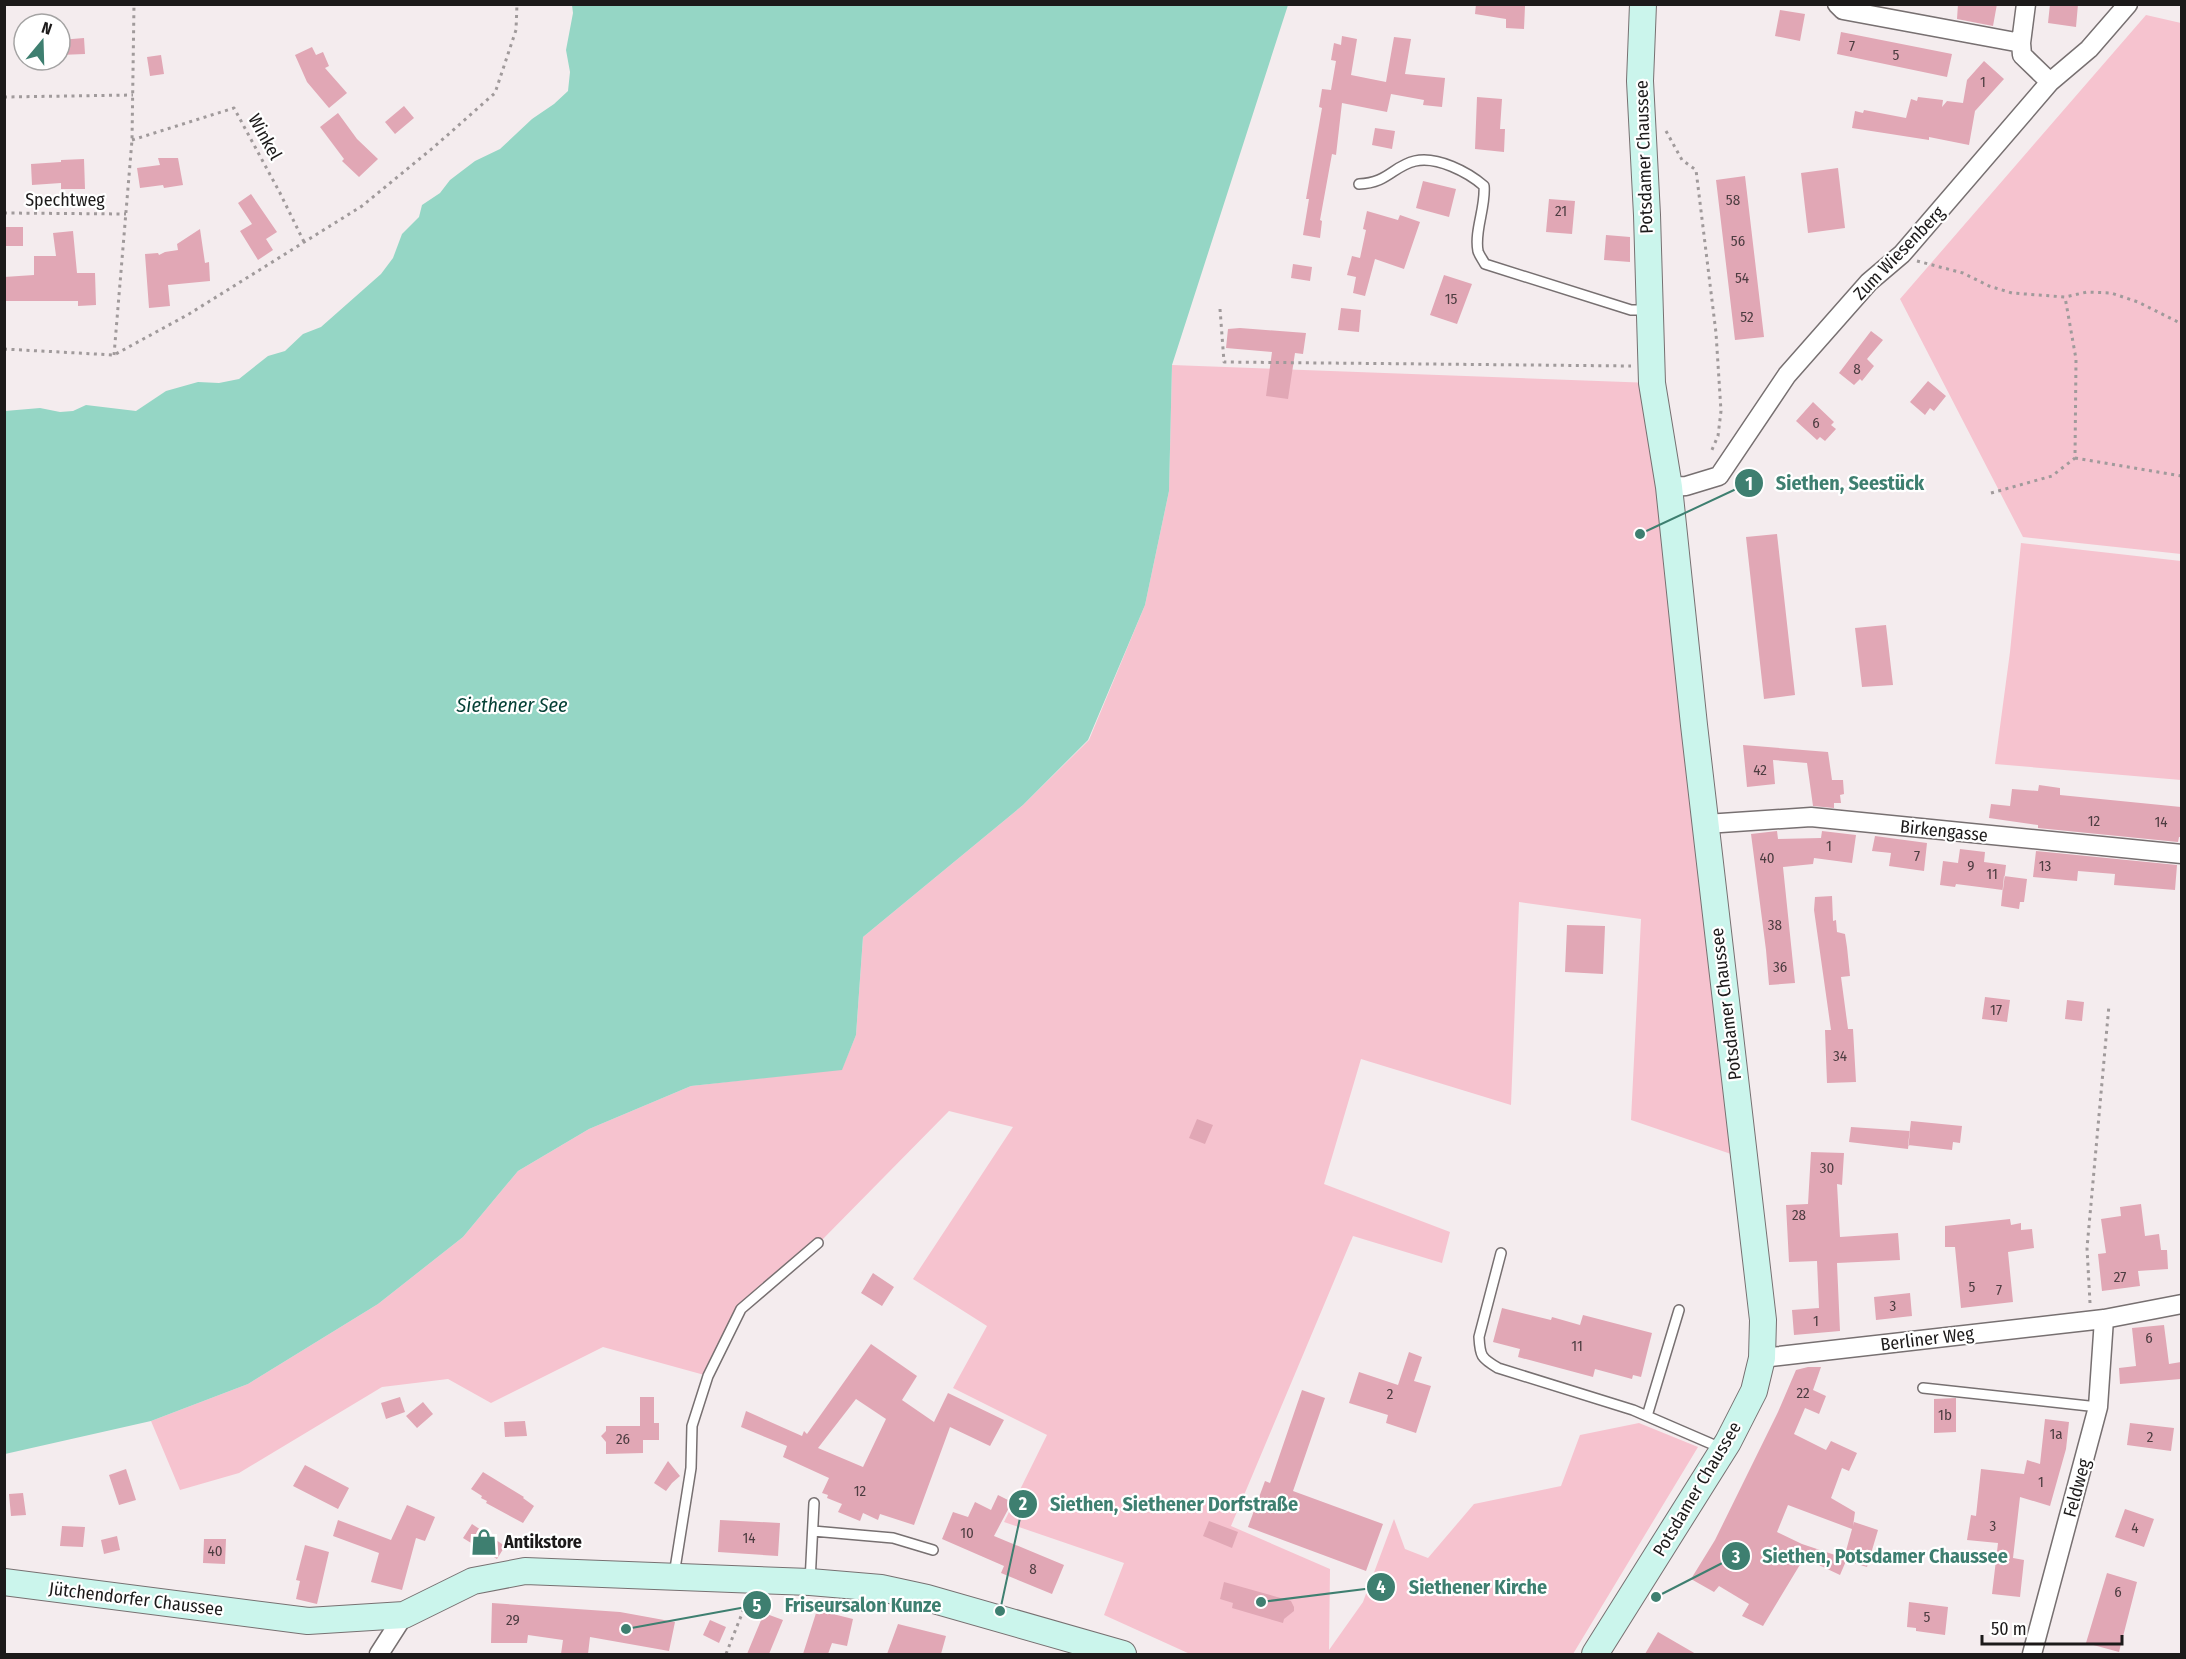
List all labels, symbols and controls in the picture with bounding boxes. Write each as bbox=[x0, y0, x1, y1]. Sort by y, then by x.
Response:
north arrow bbox=[12, 12, 72, 72]
text: N bbox=[39, 18, 54, 39]
house number: 7 bbox=[1849, 37, 1855, 55]
house number: 5 bbox=[1893, 46, 1900, 64]
house number: 1 bbox=[1980, 73, 1986, 91]
street label: Potsdamer Chaussee bbox=[1630, 80, 1658, 234]
street label: Winkel bbox=[243, 110, 287, 164]
street label: Spechtweg bbox=[25, 189, 105, 211]
house number: 58 bbox=[1726, 191, 1740, 209]
street label: Zum Wiesenberg bbox=[1849, 201, 1950, 304]
house number: 21 bbox=[1555, 202, 1567, 220]
house number: 56 bbox=[1731, 232, 1745, 250]
house number: 54 bbox=[1735, 269, 1749, 287]
house number: 15 bbox=[1445, 290, 1457, 308]
house number: 52 bbox=[1740, 308, 1754, 326]
house number: 8 bbox=[1853, 360, 1861, 378]
house number: 6 bbox=[1812, 414, 1820, 432]
callout: Siethen, Seestück bbox=[1734, 464, 1936, 502]
text: Siethen, Seestück bbox=[1776, 471, 1925, 495]
text: 1 bbox=[1745, 473, 1753, 495]
water label: Siethener See bbox=[456, 693, 568, 717]
house number: 42 bbox=[1753, 761, 1767, 779]
house number: 12 bbox=[2088, 812, 2101, 830]
house number: 14 bbox=[2154, 813, 2168, 831]
street label: Birkengasse bbox=[1899, 815, 1989, 847]
house number: 1 bbox=[1826, 837, 1832, 855]
house number: 7 bbox=[1914, 847, 1920, 865]
house number: 40 bbox=[1759, 849, 1775, 867]
house number: 9 bbox=[1967, 857, 1975, 875]
house number: 13 bbox=[2039, 857, 2052, 875]
house number: 11 bbox=[1986, 865, 1998, 883]
house number: 38 bbox=[1768, 916, 1782, 934]
street label: Potsdamer Chaussee bbox=[1706, 926, 1746, 1081]
house number: 36 bbox=[1773, 958, 1787, 976]
house number: 17 bbox=[1990, 1001, 2002, 1019]
house number: 34 bbox=[1833, 1047, 1847, 1065]
house number: 30 bbox=[1820, 1159, 1834, 1177]
house number: 28 bbox=[1792, 1206, 1806, 1224]
house number: 27 bbox=[2114, 1268, 2126, 1286]
house number: 5 bbox=[1969, 1278, 1976, 1296]
house number: 7 bbox=[1996, 1281, 2002, 1299]
house number: 3 bbox=[1890, 1297, 1897, 1315]
house number: 1 bbox=[1813, 1312, 1819, 1330]
street label: Berliner Weg bbox=[1879, 1322, 1975, 1356]
house number: 6 bbox=[2145, 1329, 2153, 1347]
house number: 11 bbox=[1571, 1337, 1583, 1355]
house number: 22 bbox=[1796, 1384, 1810, 1402]
house number: 2 bbox=[1387, 1385, 1394, 1403]
house number: 1b bbox=[1938, 1406, 1952, 1424]
street label: Potsdamer Chaussee bbox=[1648, 1418, 1746, 1560]
house number: 1a bbox=[2049, 1425, 2063, 1443]
house number: 2 bbox=[2147, 1428, 2154, 1446]
house number: 26 bbox=[616, 1430, 630, 1448]
street label: Feldweg bbox=[2059, 1456, 2095, 1520]
house number: 1 bbox=[2038, 1473, 2044, 1491]
house number: 12 bbox=[854, 1482, 867, 1500]
callout: Siethen, Siethener Dorfstraße bbox=[1008, 1485, 1310, 1523]
text: Siethen, Siethener Dorfstraße bbox=[1050, 1492, 1298, 1516]
text: 2 bbox=[1018, 1493, 1027, 1515]
house number: 3 bbox=[1990, 1517, 1997, 1535]
house number: 4 bbox=[2131, 1519, 2139, 1537]
house number: 10 bbox=[960, 1524, 974, 1542]
shop icon: Antikstore bbox=[469, 1527, 499, 1557]
house number: 14 bbox=[742, 1529, 756, 1547]
place label: Antikstore bbox=[503, 1531, 582, 1553]
callout: Siethen, Potsdamer Chaussee bbox=[1721, 1537, 2020, 1575]
house number: 40 bbox=[207, 1542, 223, 1560]
text: Siethen, Potsdamer Chaussee bbox=[1762, 1544, 2008, 1568]
text: 3 bbox=[1731, 1546, 1741, 1568]
house number: 8 bbox=[1029, 1560, 1037, 1578]
callout: Siethener Kirche bbox=[1366, 1568, 1559, 1606]
text: Siethener Kirche bbox=[1409, 1575, 1547, 1599]
text: 4 bbox=[1376, 1576, 1386, 1598]
street label: Jütchendorfer Chaussee bbox=[48, 1577, 224, 1621]
house number: 6 bbox=[2114, 1583, 2122, 1601]
callout: Friseursalon Kunze bbox=[742, 1586, 953, 1624]
text: Friseursalon Kunze bbox=[785, 1593, 941, 1617]
text: 5 bbox=[753, 1595, 762, 1617]
house number: 5 bbox=[1924, 1608, 1931, 1626]
scale bar bbox=[1982, 1608, 2122, 1646]
house number: 29 bbox=[506, 1611, 520, 1629]
text: 50 m bbox=[1991, 1618, 2027, 1640]

